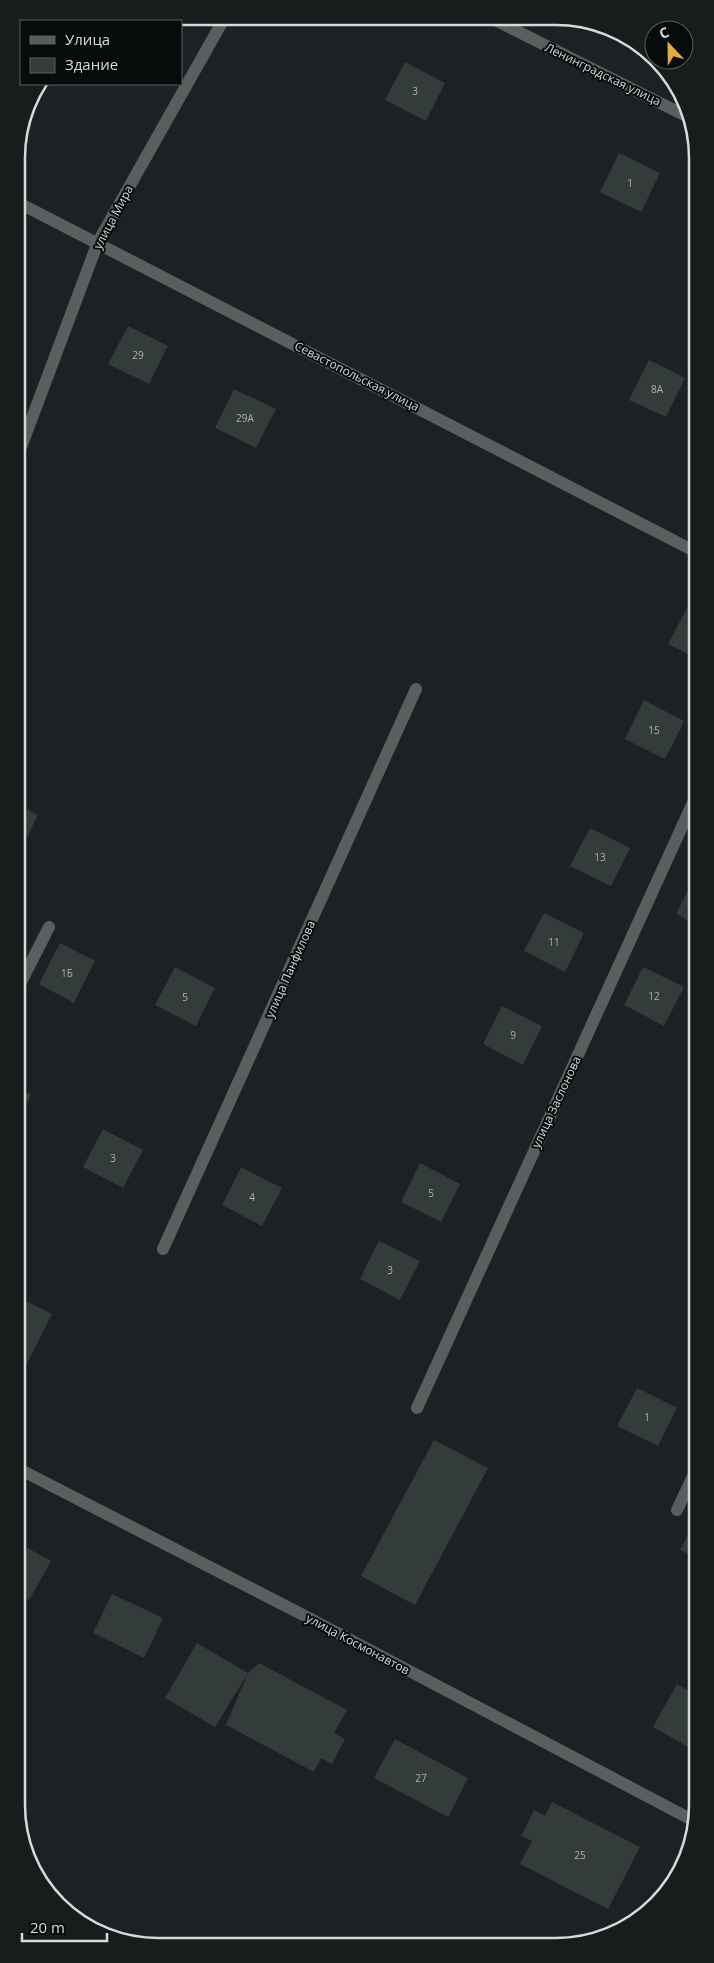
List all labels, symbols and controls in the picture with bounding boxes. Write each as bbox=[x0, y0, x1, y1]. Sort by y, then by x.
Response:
legend bbox=[20, 20, 182, 85]
north arrow bbox=[644, 20, 694, 70]
text: С bbox=[656, 22, 672, 43]
text: Улица bbox=[65, 29, 110, 49]
street label: Ленинградская улица bbox=[542, 38, 664, 110]
text: Здание bbox=[65, 54, 118, 74]
house number: 3 bbox=[412, 84, 418, 98]
house number: 1 bbox=[627, 176, 633, 190]
street label: улица Мира bbox=[89, 182, 137, 252]
street label: Севастопольская улица bbox=[292, 337, 422, 415]
house number: 29 bbox=[132, 348, 144, 362]
house number: 8А bbox=[651, 382, 664, 396]
house number: 29А bbox=[236, 411, 255, 425]
house number: 15 bbox=[648, 723, 660, 737]
house number: 13 bbox=[594, 850, 606, 864]
street label: улица Панфилова bbox=[261, 918, 319, 1020]
house number: 11 bbox=[548, 935, 560, 949]
house number: 1Б bbox=[61, 966, 73, 980]
house number: 12 bbox=[648, 989, 660, 1003]
house number: 5 bbox=[182, 990, 188, 1004]
house number: 9 bbox=[510, 1028, 516, 1042]
street label: улица Заслонова bbox=[527, 1053, 585, 1151]
house number: 3 bbox=[110, 1151, 116, 1165]
house number: 5 bbox=[428, 1186, 434, 1200]
house number: 4 bbox=[249, 1190, 255, 1204]
house number: 3 bbox=[387, 1263, 393, 1277]
house number: 1 bbox=[644, 1410, 650, 1424]
street label: улица Космонавтов bbox=[303, 1609, 413, 1679]
house number: 27 bbox=[415, 1771, 427, 1785]
house number: 25 bbox=[574, 1848, 586, 1862]
scale bar bbox=[22, 1910, 108, 1942]
text: 20 m bbox=[30, 1917, 65, 1937]

